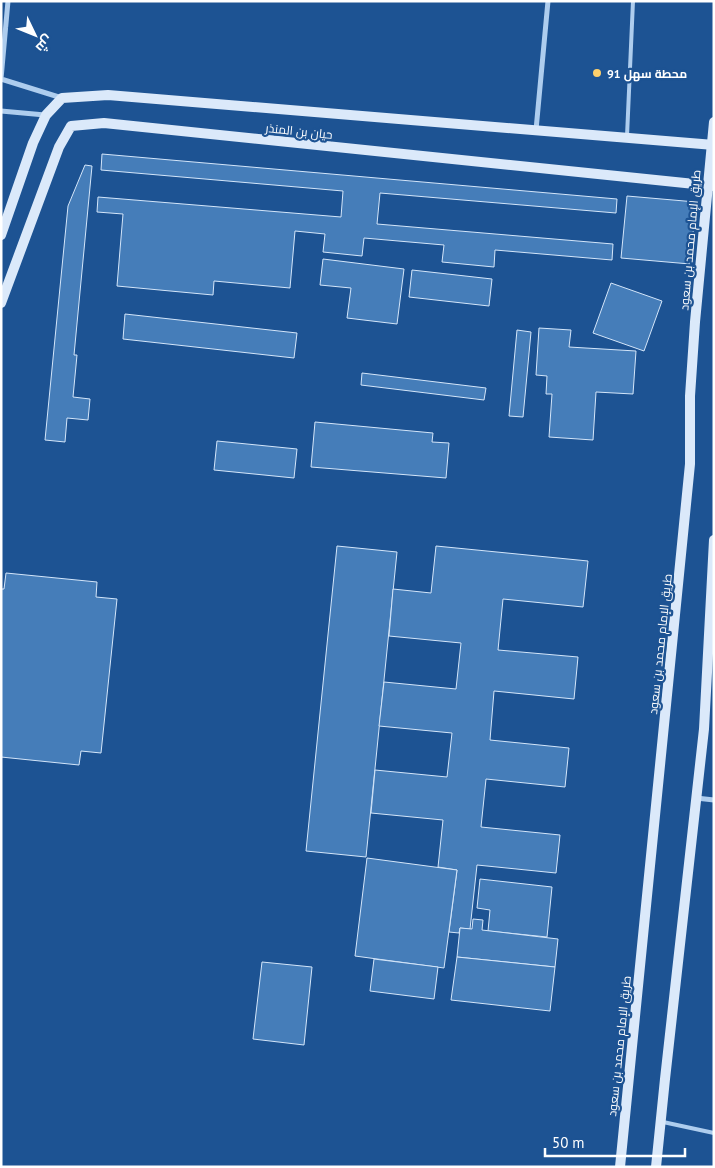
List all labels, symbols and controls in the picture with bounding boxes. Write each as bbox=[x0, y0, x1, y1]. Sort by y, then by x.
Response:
north arrow bbox=[10, 10, 60, 60]
text: ش bbox=[32, 31, 57, 57]
place label: محطة سهل 91 bbox=[607, 66, 687, 82]
marker: محطة سهل 91 bbox=[591, 67, 603, 79]
street label: حيان بن المنذر bbox=[264, 120, 333, 142]
street label: طريق الإمام محمد بن سعود bbox=[676, 169, 705, 311]
street label: طريق الإمام محمد بن سعود bbox=[645, 573, 676, 715]
street label: طريق الإمام محمد بن سعود bbox=[604, 975, 635, 1117]
scale bar bbox=[545, 1126, 685, 1158]
text: 50 m bbox=[552, 1133, 585, 1152]

